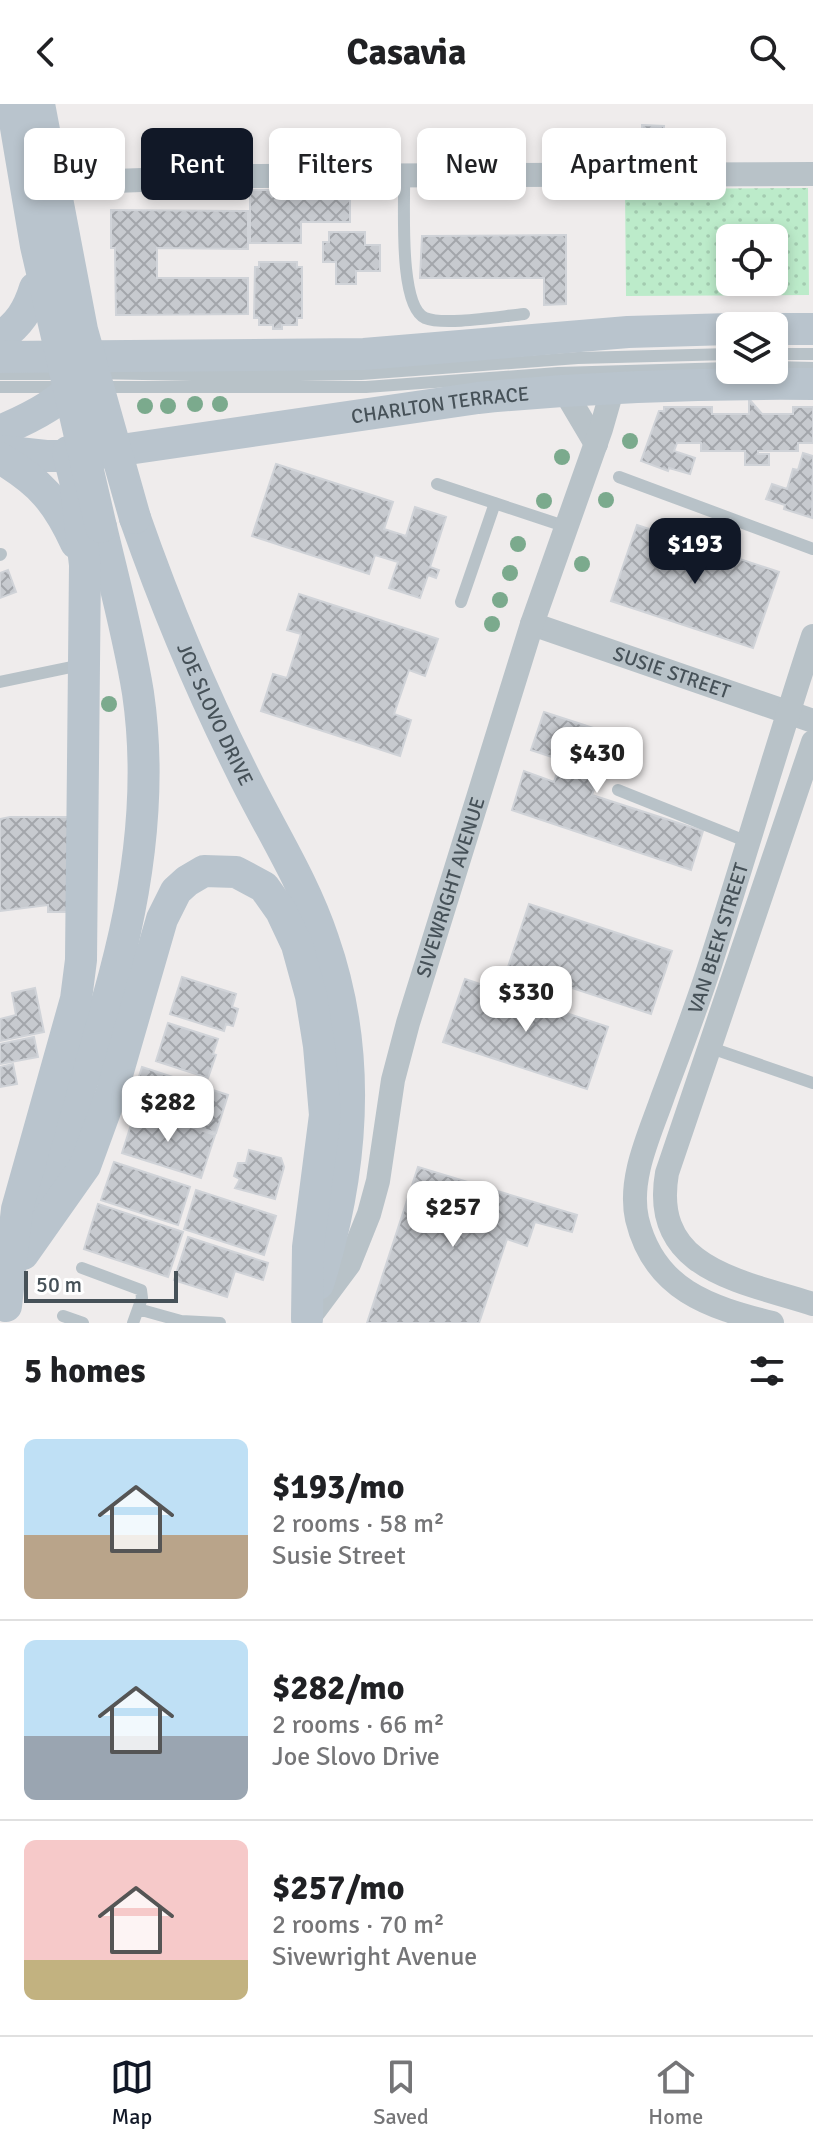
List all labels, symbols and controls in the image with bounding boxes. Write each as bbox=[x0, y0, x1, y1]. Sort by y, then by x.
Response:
icon: back bbox=[24, 30, 68, 74]
text: Casavia bbox=[347, 30, 466, 75]
icon: search bbox=[745, 30, 789, 74]
chip: Buy bbox=[24, 128, 125, 200]
chip: Rent bbox=[141, 128, 253, 200]
chip: Filters bbox=[269, 128, 401, 200]
chip: New bbox=[417, 128, 526, 200]
chip: Apartment bbox=[542, 128, 726, 200]
map controls bbox=[716, 224, 788, 384]
button: locate bbox=[716, 224, 788, 296]
button: layers bbox=[716, 312, 788, 384]
street label: CHARLTON TERRACE bbox=[350, 382, 530, 429]
pin: $193 bbox=[648, 518, 742, 586]
text: $193 bbox=[667, 528, 723, 560]
street label: JOE SLOVO DRIVE bbox=[171, 639, 259, 790]
street label: SUSIE STREET bbox=[610, 641, 734, 705]
pin: $430 bbox=[550, 727, 644, 795]
text: $430 bbox=[569, 737, 625, 769]
street label: SIVEWRIGHT AVENUE bbox=[411, 794, 490, 981]
street label: VAN BEEK STREET bbox=[683, 860, 754, 1017]
pin: $330 bbox=[479, 966, 573, 1034]
text: $330 bbox=[498, 976, 554, 1008]
pin: $282 bbox=[121, 1076, 215, 1144]
text: $282 bbox=[140, 1086, 196, 1118]
pin: $257 bbox=[406, 1181, 500, 1249]
text: $257 bbox=[425, 1191, 481, 1223]
scale bar bbox=[24, 1267, 178, 1303]
text: 50 m bbox=[36, 1271, 82, 1298]
icon: filters bbox=[745, 1349, 789, 1393]
text: 5 homes bbox=[24, 1350, 145, 1392]
text: $193/mo bbox=[272, 1466, 405, 1508]
icon: home bbox=[88, 1471, 184, 1567]
text: 2 rooms · 58 m² bbox=[272, 1508, 445, 1540]
text: Susie Street bbox=[272, 1540, 406, 1572]
text: $282/mo bbox=[272, 1667, 405, 1709]
icon: home bbox=[88, 1672, 184, 1768]
text: 2 rooms · 66 m² bbox=[272, 1709, 445, 1741]
text: Joe Slovo Drive bbox=[272, 1741, 440, 1773]
text: $257/mo bbox=[272, 1867, 405, 1909]
icon: home bbox=[88, 1872, 184, 1968]
text: 2 rooms · 70 m² bbox=[272, 1909, 445, 1941]
text: Sivewright Avenue bbox=[272, 1941, 477, 1973]
tab: Map bbox=[110, 2055, 154, 2130]
tab: Saved bbox=[373, 2055, 429, 2130]
tab: Home bbox=[648, 2055, 703, 2130]

